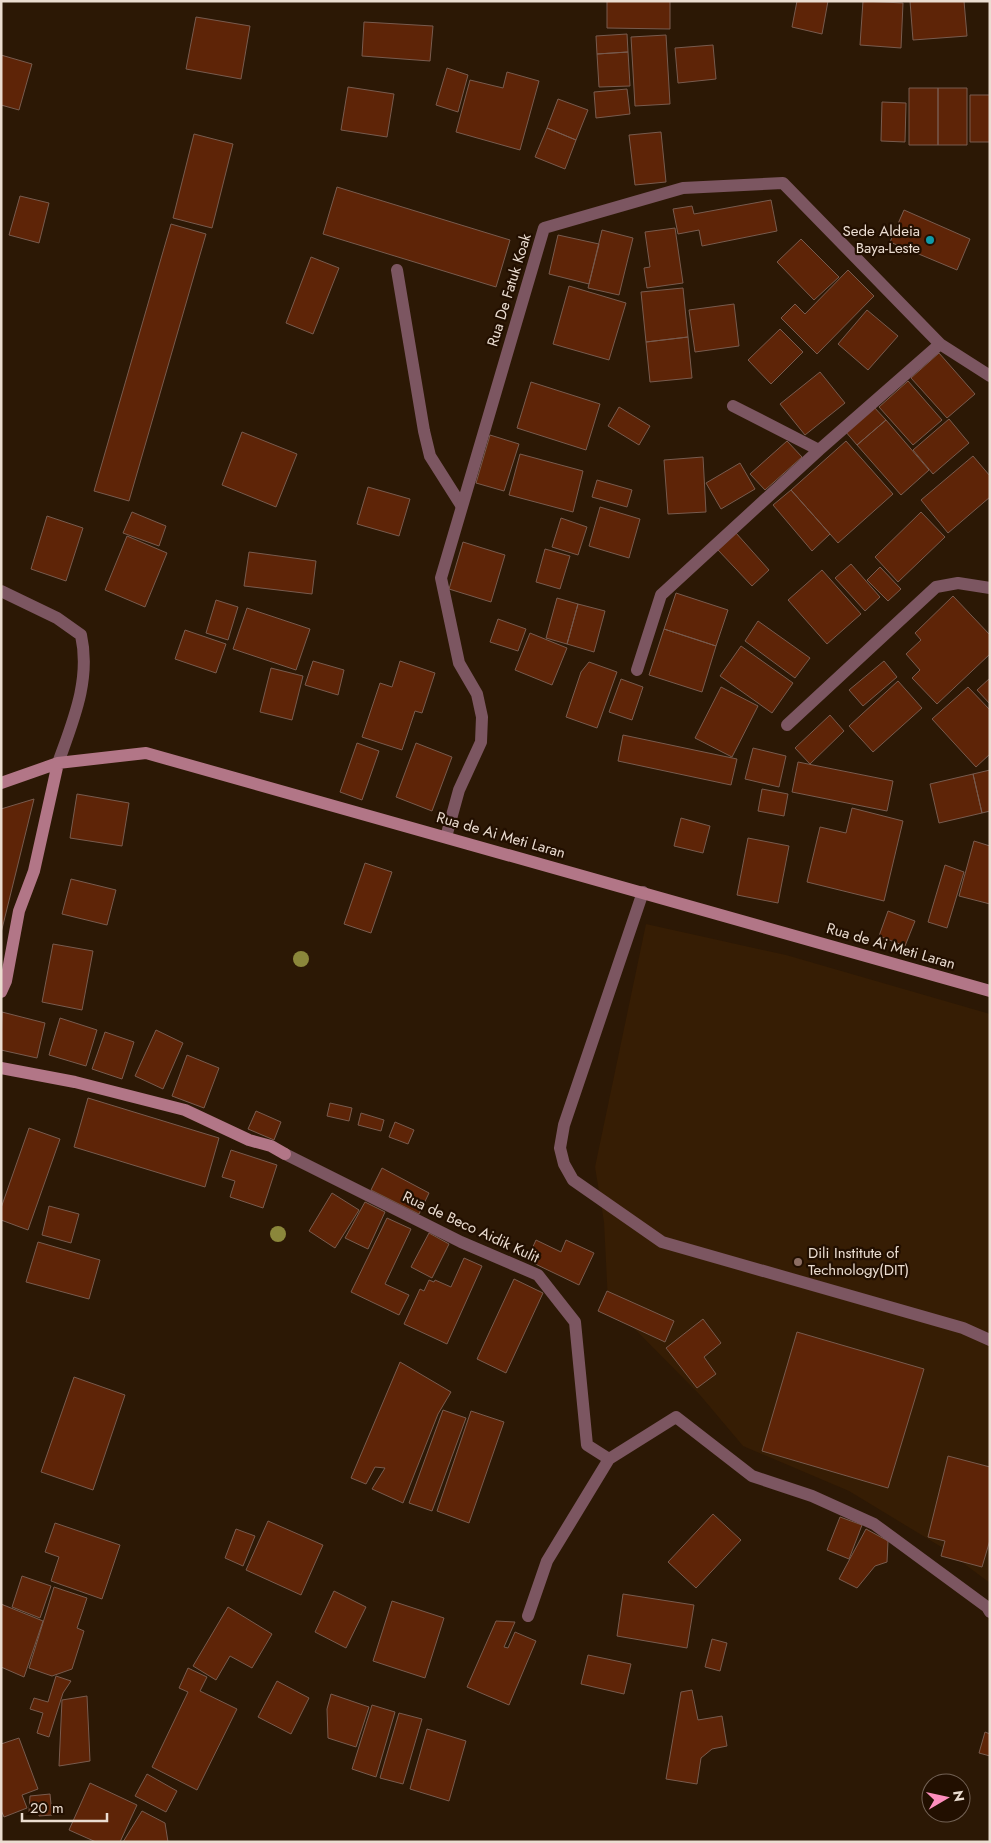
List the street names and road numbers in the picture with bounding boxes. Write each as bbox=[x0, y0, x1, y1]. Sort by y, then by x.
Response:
street label: Rua De Fatuk Koak bbox=[481, 230, 537, 349]
street label: Rua de Ai Meti Laran bbox=[434, 806, 568, 864]
street label: Rua de Ai Meti Laran bbox=[824, 917, 958, 975]
street label: Rua de Beco Aidik Kulit bbox=[399, 1186, 543, 1269]

